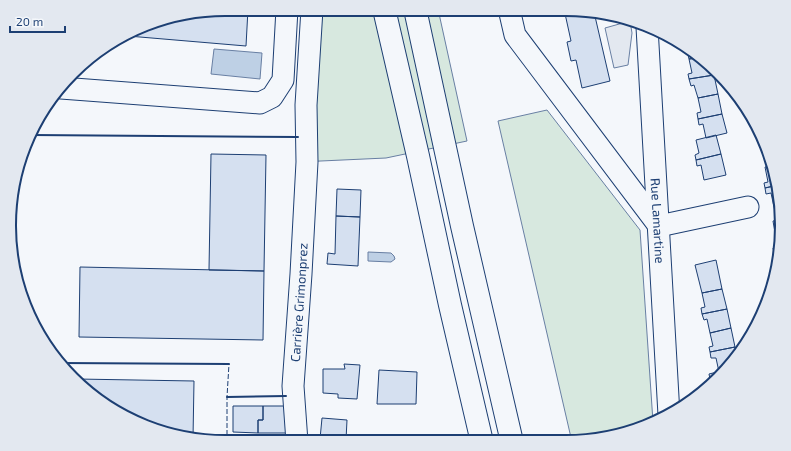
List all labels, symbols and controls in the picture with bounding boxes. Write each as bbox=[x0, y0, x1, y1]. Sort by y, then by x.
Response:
scale bar bbox=[10, 8, 65, 34]
text: 20 m bbox=[16, 14, 43, 28]
street label: Rue Lamartine bbox=[648, 177, 668, 264]
street label: Carrière Grimonprez bbox=[287, 242, 311, 362]

